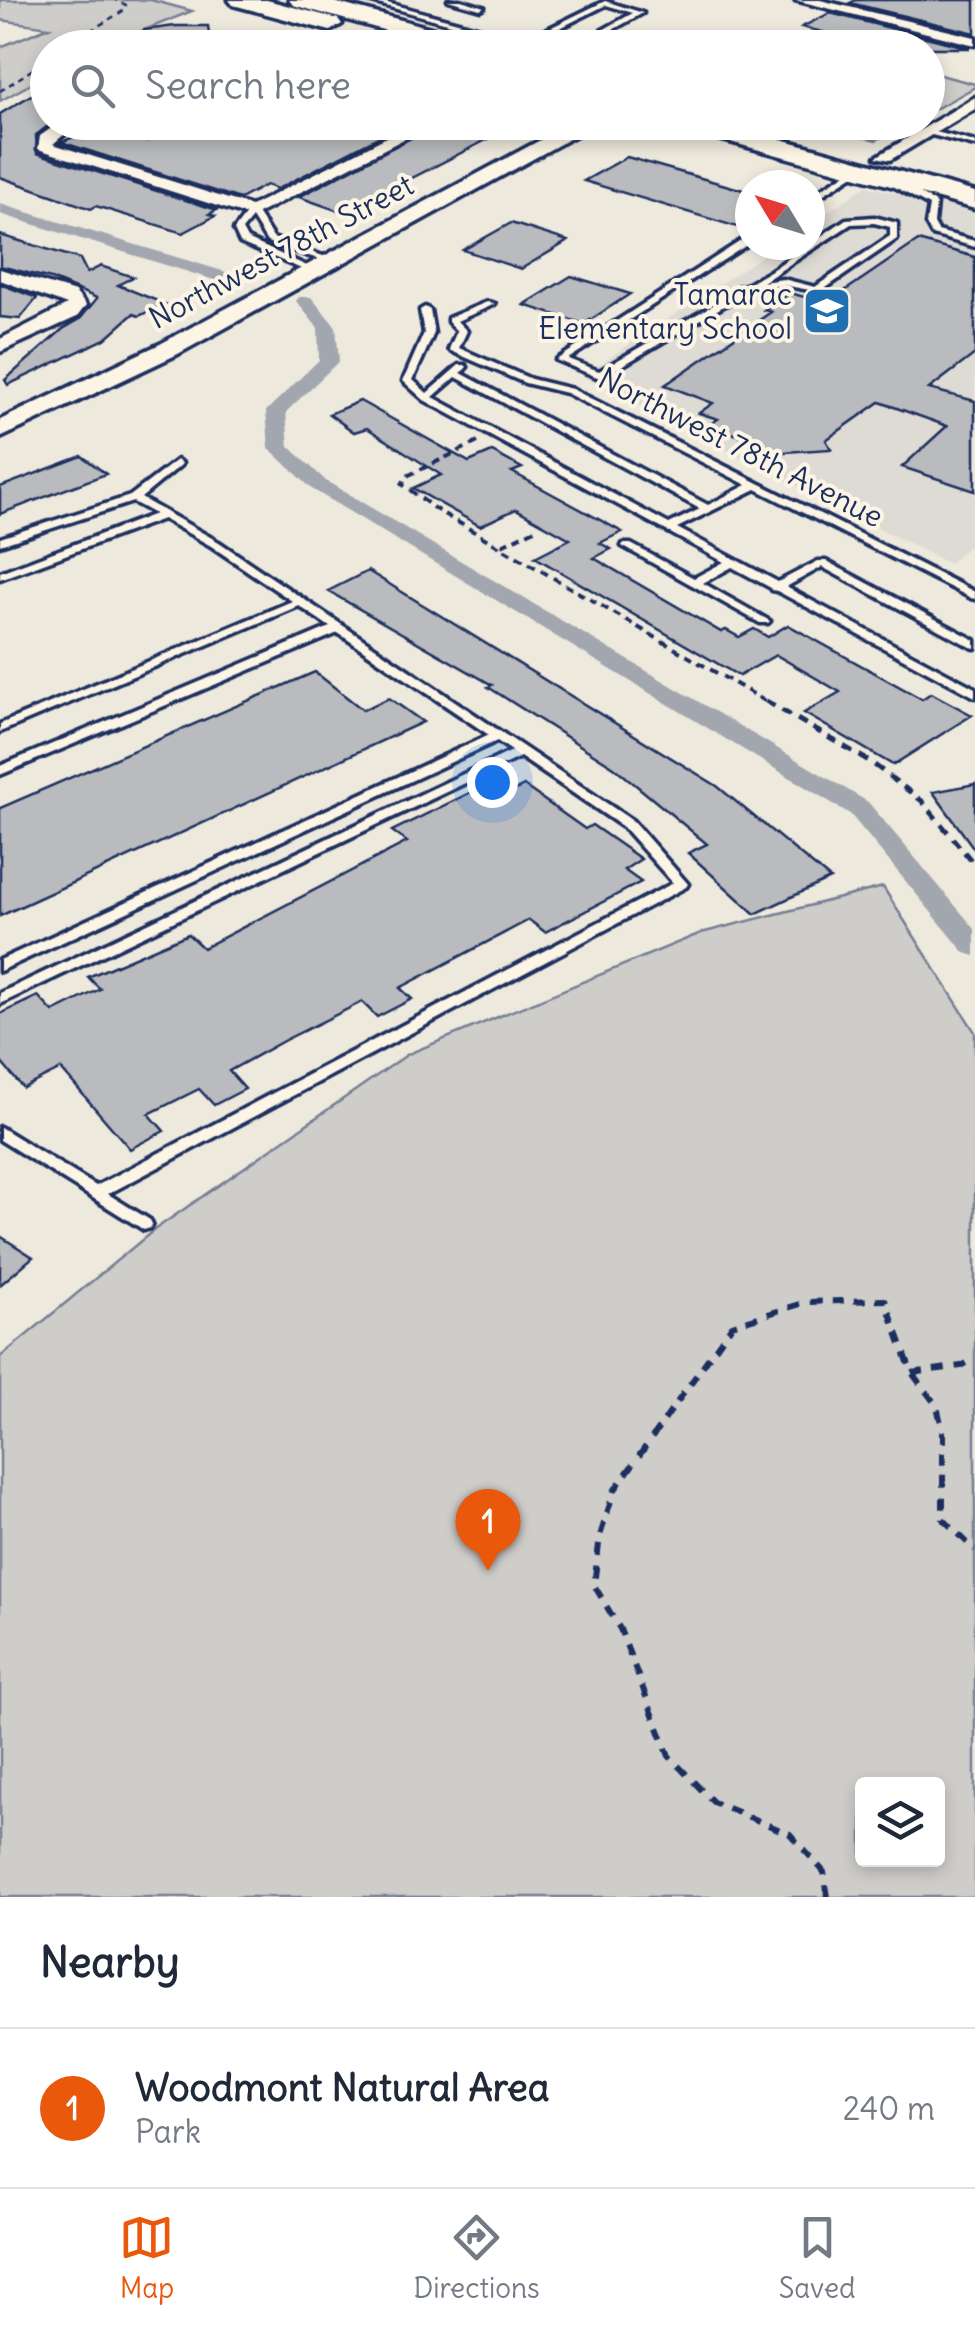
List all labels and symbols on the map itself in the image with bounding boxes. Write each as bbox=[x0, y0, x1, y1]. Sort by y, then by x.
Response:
street label: Northwest 78th Street bbox=[142, 165, 420, 337]
north arrow bbox=[735, 170, 825, 260]
place label: Tamarac Elementary School bbox=[539, 275, 792, 347]
school or university icon: Tamarac Elementary School bbox=[801, 285, 853, 337]
street label: Northwest 78th Avenue bbox=[592, 359, 890, 535]
your location bbox=[467, 757, 518, 808]
pin: 1 bbox=[456, 1488, 520, 1571]

